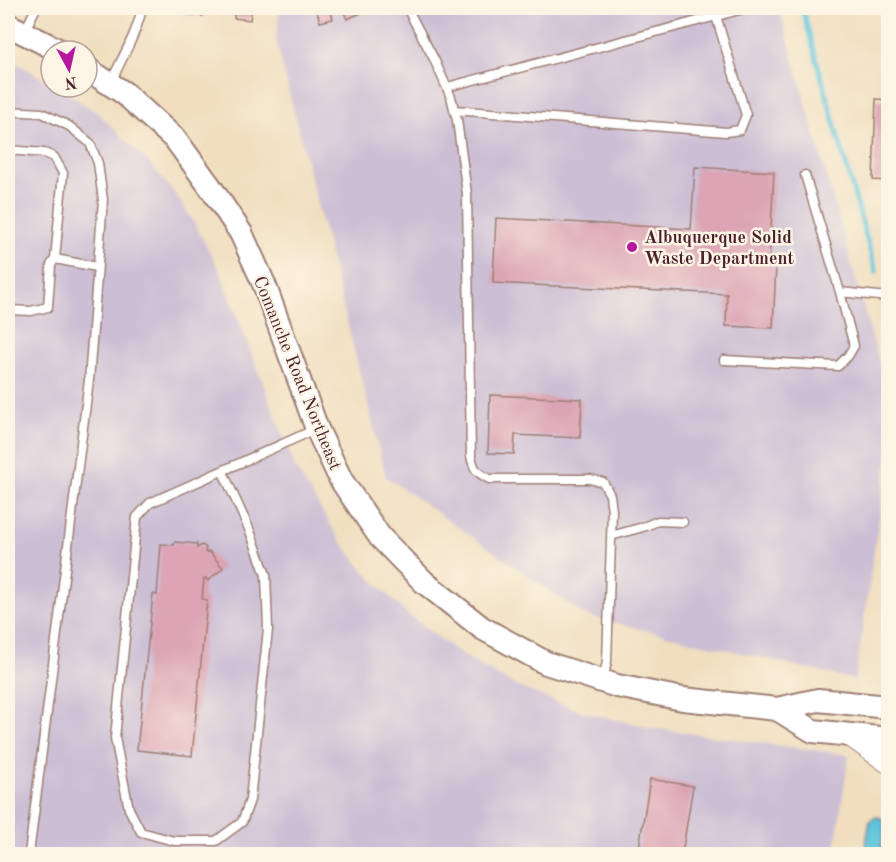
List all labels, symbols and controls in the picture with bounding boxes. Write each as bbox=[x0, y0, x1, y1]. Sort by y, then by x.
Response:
north arrow bbox=[39, 39, 99, 99]
text: N bbox=[63, 73, 78, 91]
place label: Albuquerque Solid Waste Department bbox=[644, 229, 794, 268]
marker: Albuquerque Solid Waste Department bbox=[625, 240, 639, 254]
street label: Comanche Road Northeast bbox=[250, 274, 344, 473]

